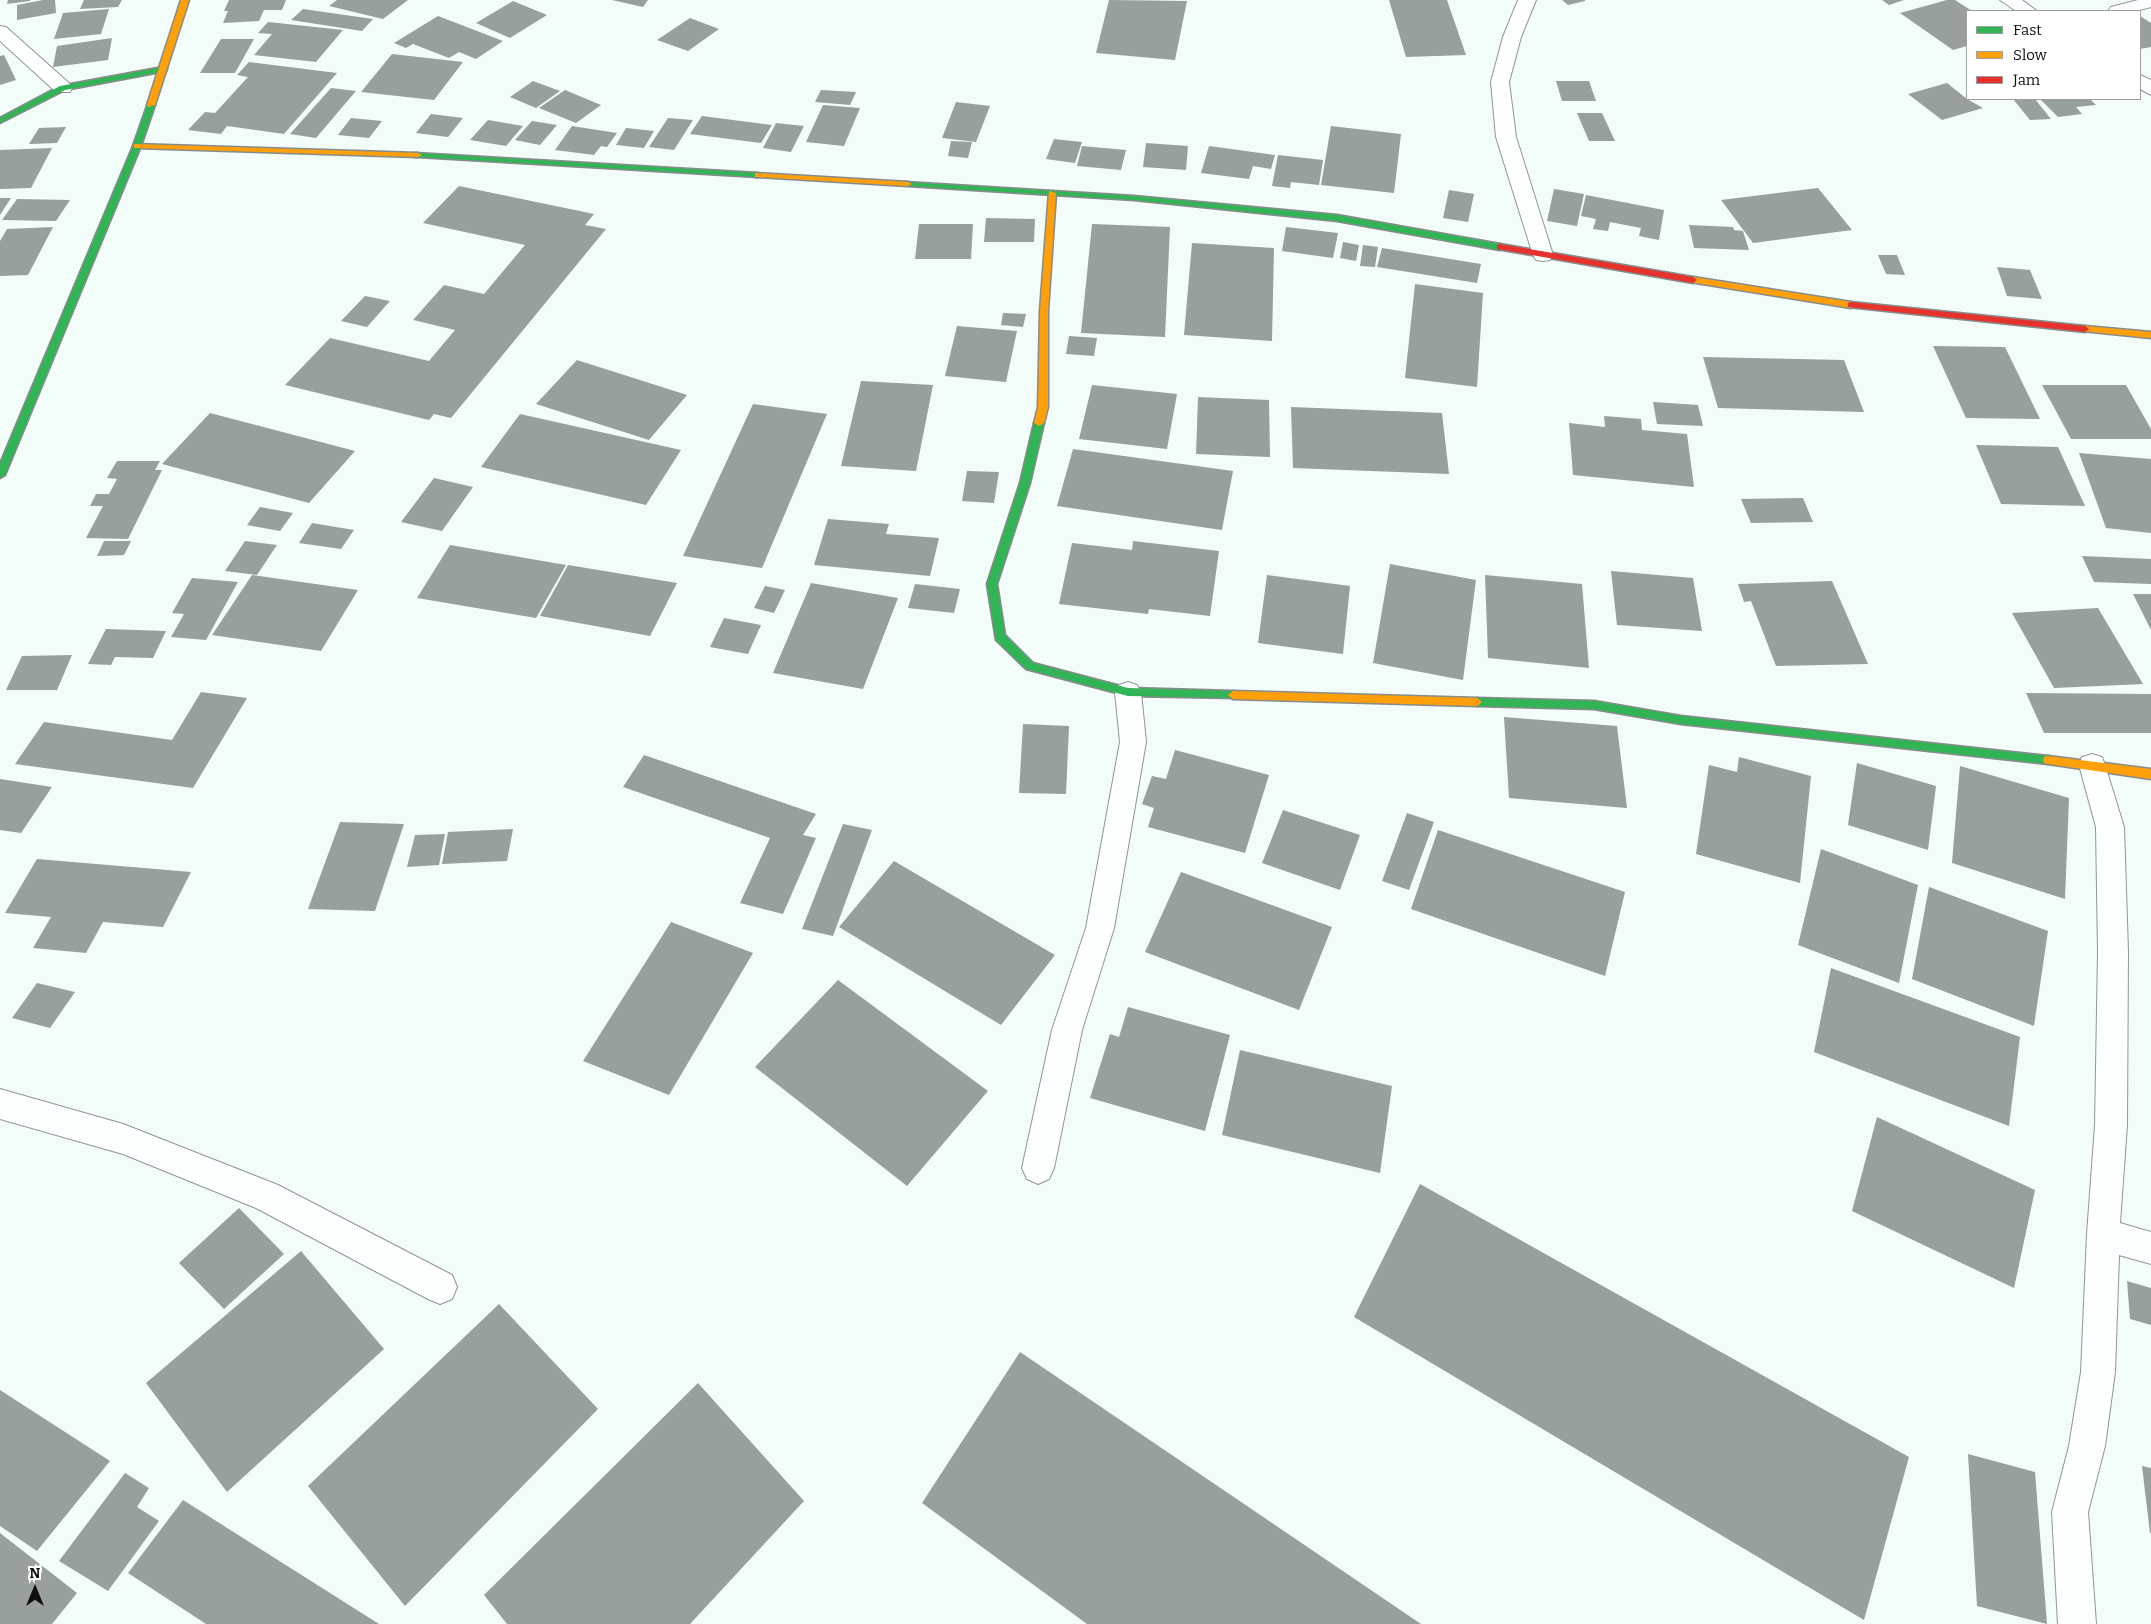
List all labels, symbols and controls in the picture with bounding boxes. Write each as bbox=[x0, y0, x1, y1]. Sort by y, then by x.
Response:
legend bbox=[1966, 10, 2141, 100]
text: Fast bbox=[2013, 21, 2042, 39]
text: Slow bbox=[2013, 46, 2047, 64]
text: Jam bbox=[2013, 71, 2040, 89]
north arrow bbox=[10, 1564, 60, 1614]
text: N bbox=[30, 1565, 40, 1582]

